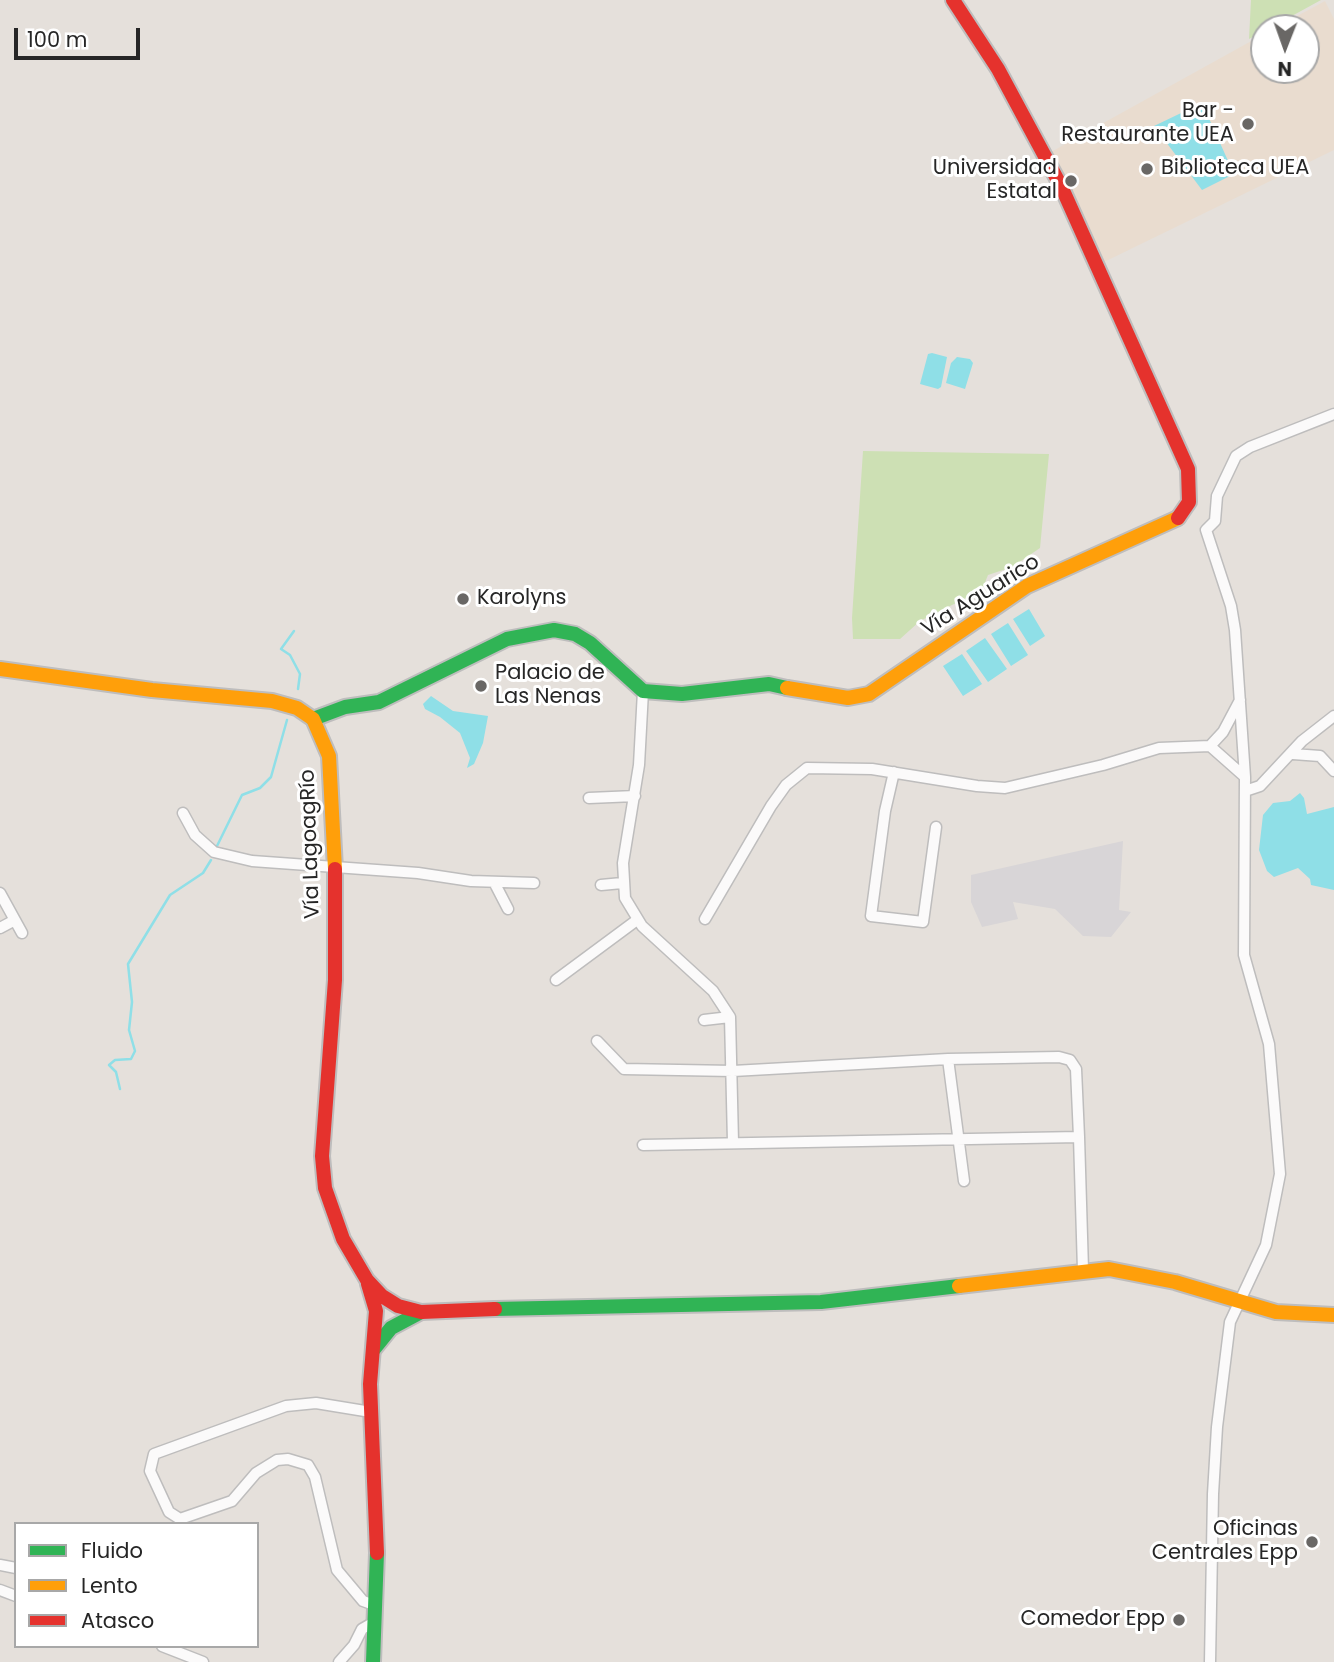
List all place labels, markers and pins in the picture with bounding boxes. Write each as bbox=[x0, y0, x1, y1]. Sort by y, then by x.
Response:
place label: Bar - Restaurante UEA bbox=[1061, 99, 1234, 149]
marker: Bar - Restaurante UEA bbox=[1240, 116, 1256, 132]
place label: Universidad Estatal bbox=[933, 156, 1057, 206]
place label: Biblioteca UEA bbox=[1161, 156, 1309, 182]
marker: Biblioteca UEA bbox=[1139, 161, 1155, 177]
marker: Universidad Estatal bbox=[1063, 173, 1079, 189]
place label: Karolyns bbox=[477, 586, 566, 612]
marker: Karolyns bbox=[455, 591, 471, 607]
place label: Palacio de Las Nenas bbox=[495, 661, 605, 711]
marker: Palacio de Las Nenas bbox=[473, 678, 489, 694]
place label: Oficinas Centrales Epp bbox=[1152, 1517, 1298, 1567]
marker: Oficinas Centrales Epp bbox=[1304, 1534, 1320, 1550]
place label: Comedor Epp bbox=[1020, 1607, 1165, 1633]
marker: Comedor Epp bbox=[1171, 1612, 1187, 1628]

